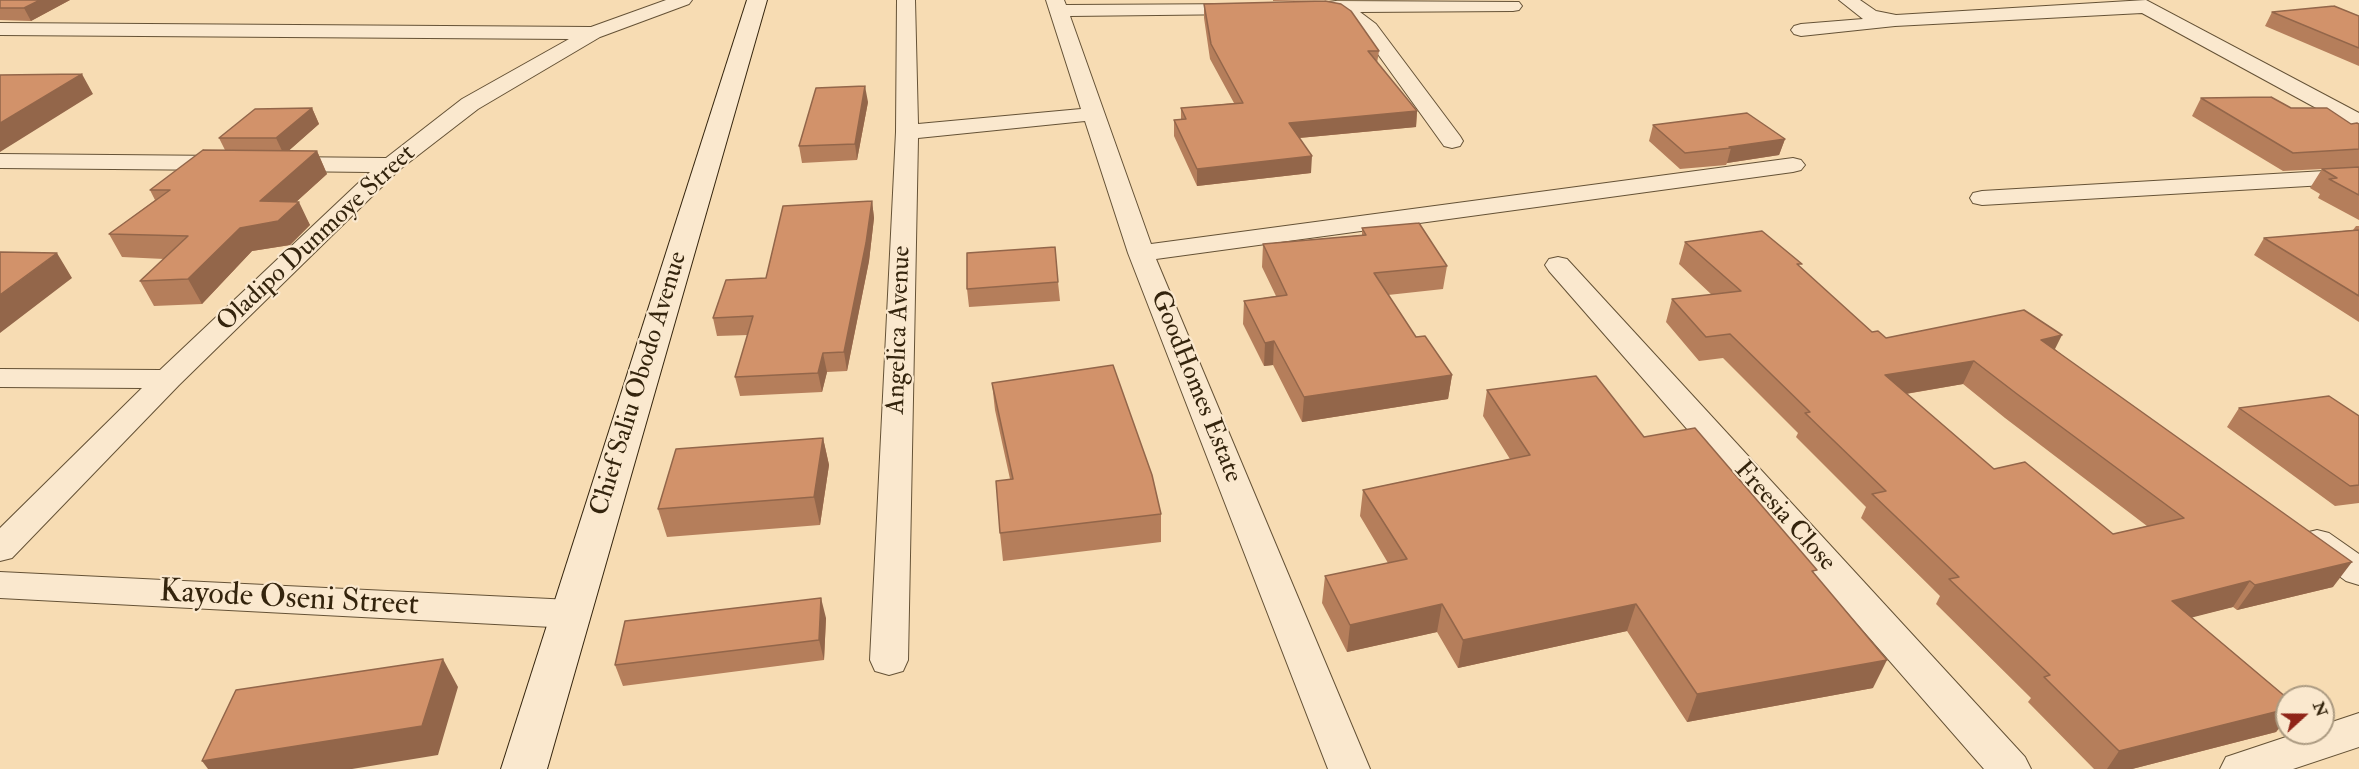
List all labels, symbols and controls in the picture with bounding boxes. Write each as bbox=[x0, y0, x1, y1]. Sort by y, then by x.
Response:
street label: Oladipo Dunmoye Street bbox=[211, 139, 423, 339]
street label: Angelica Avenue bbox=[881, 245, 919, 415]
street label: Chief Saliu Obodo Avenue bbox=[585, 248, 695, 520]
street label: GoodHomes Estate bbox=[1142, 286, 1248, 488]
street label: Freesia Close bbox=[1727, 456, 1841, 578]
street label: Kayode Oseni Street bbox=[158, 574, 420, 626]
north arrow bbox=[2275, 685, 2335, 745]
text: N bbox=[2308, 699, 2332, 720]

